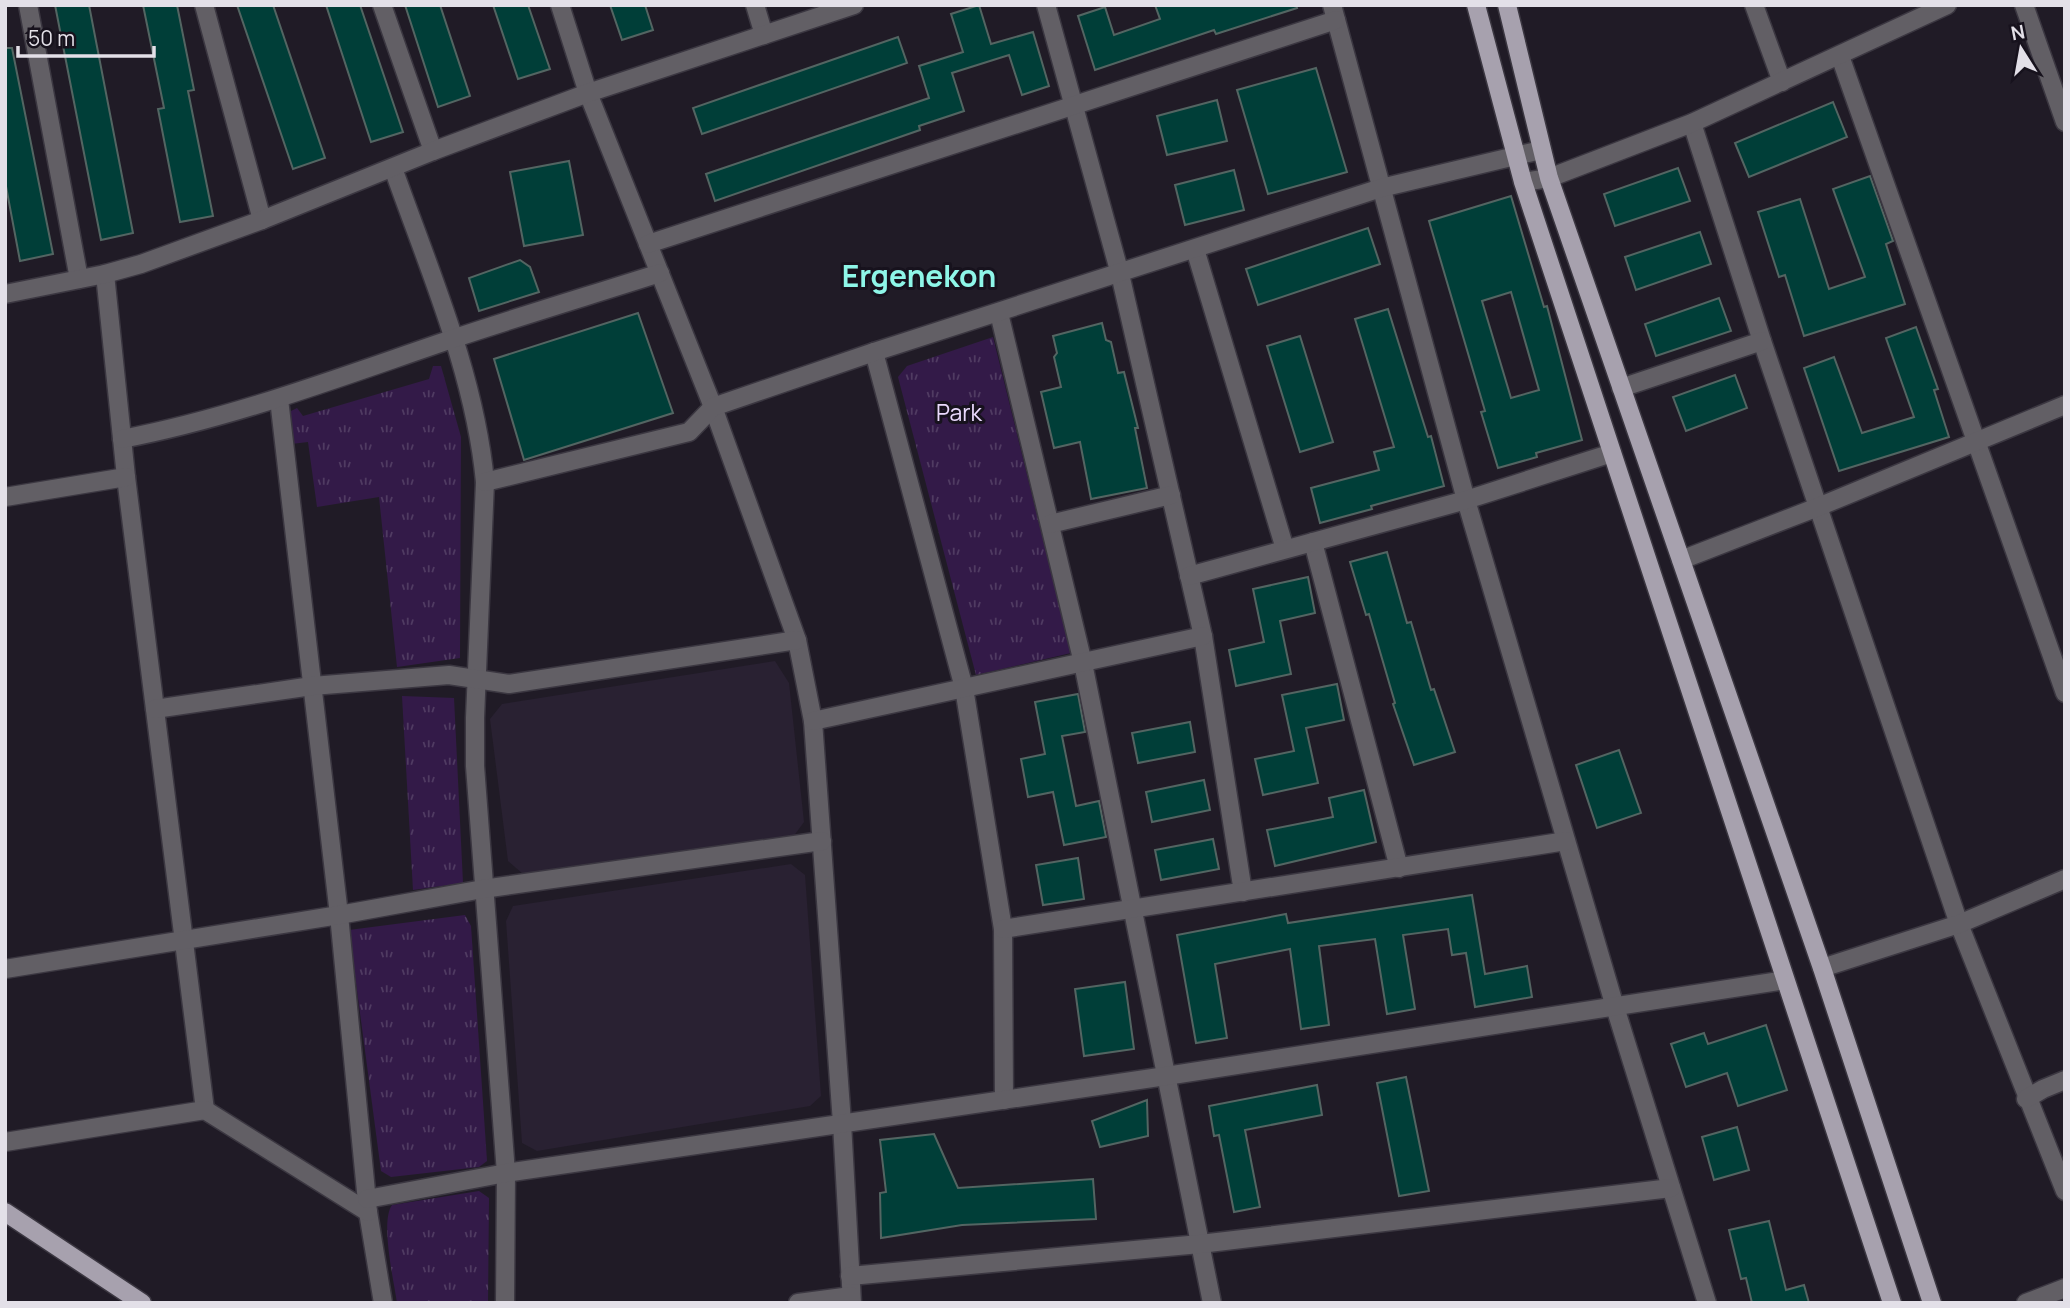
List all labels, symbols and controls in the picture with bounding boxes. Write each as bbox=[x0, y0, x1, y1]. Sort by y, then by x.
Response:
scale bar bbox=[18, 14, 154, 58]
north arrow bbox=[1986, 14, 2056, 84]
text: N bbox=[2009, 18, 2027, 46]
text: 50 m bbox=[28, 24, 75, 52]
district label: Ergenekon bbox=[842, 255, 996, 296]
park label: Park bbox=[936, 396, 983, 428]

